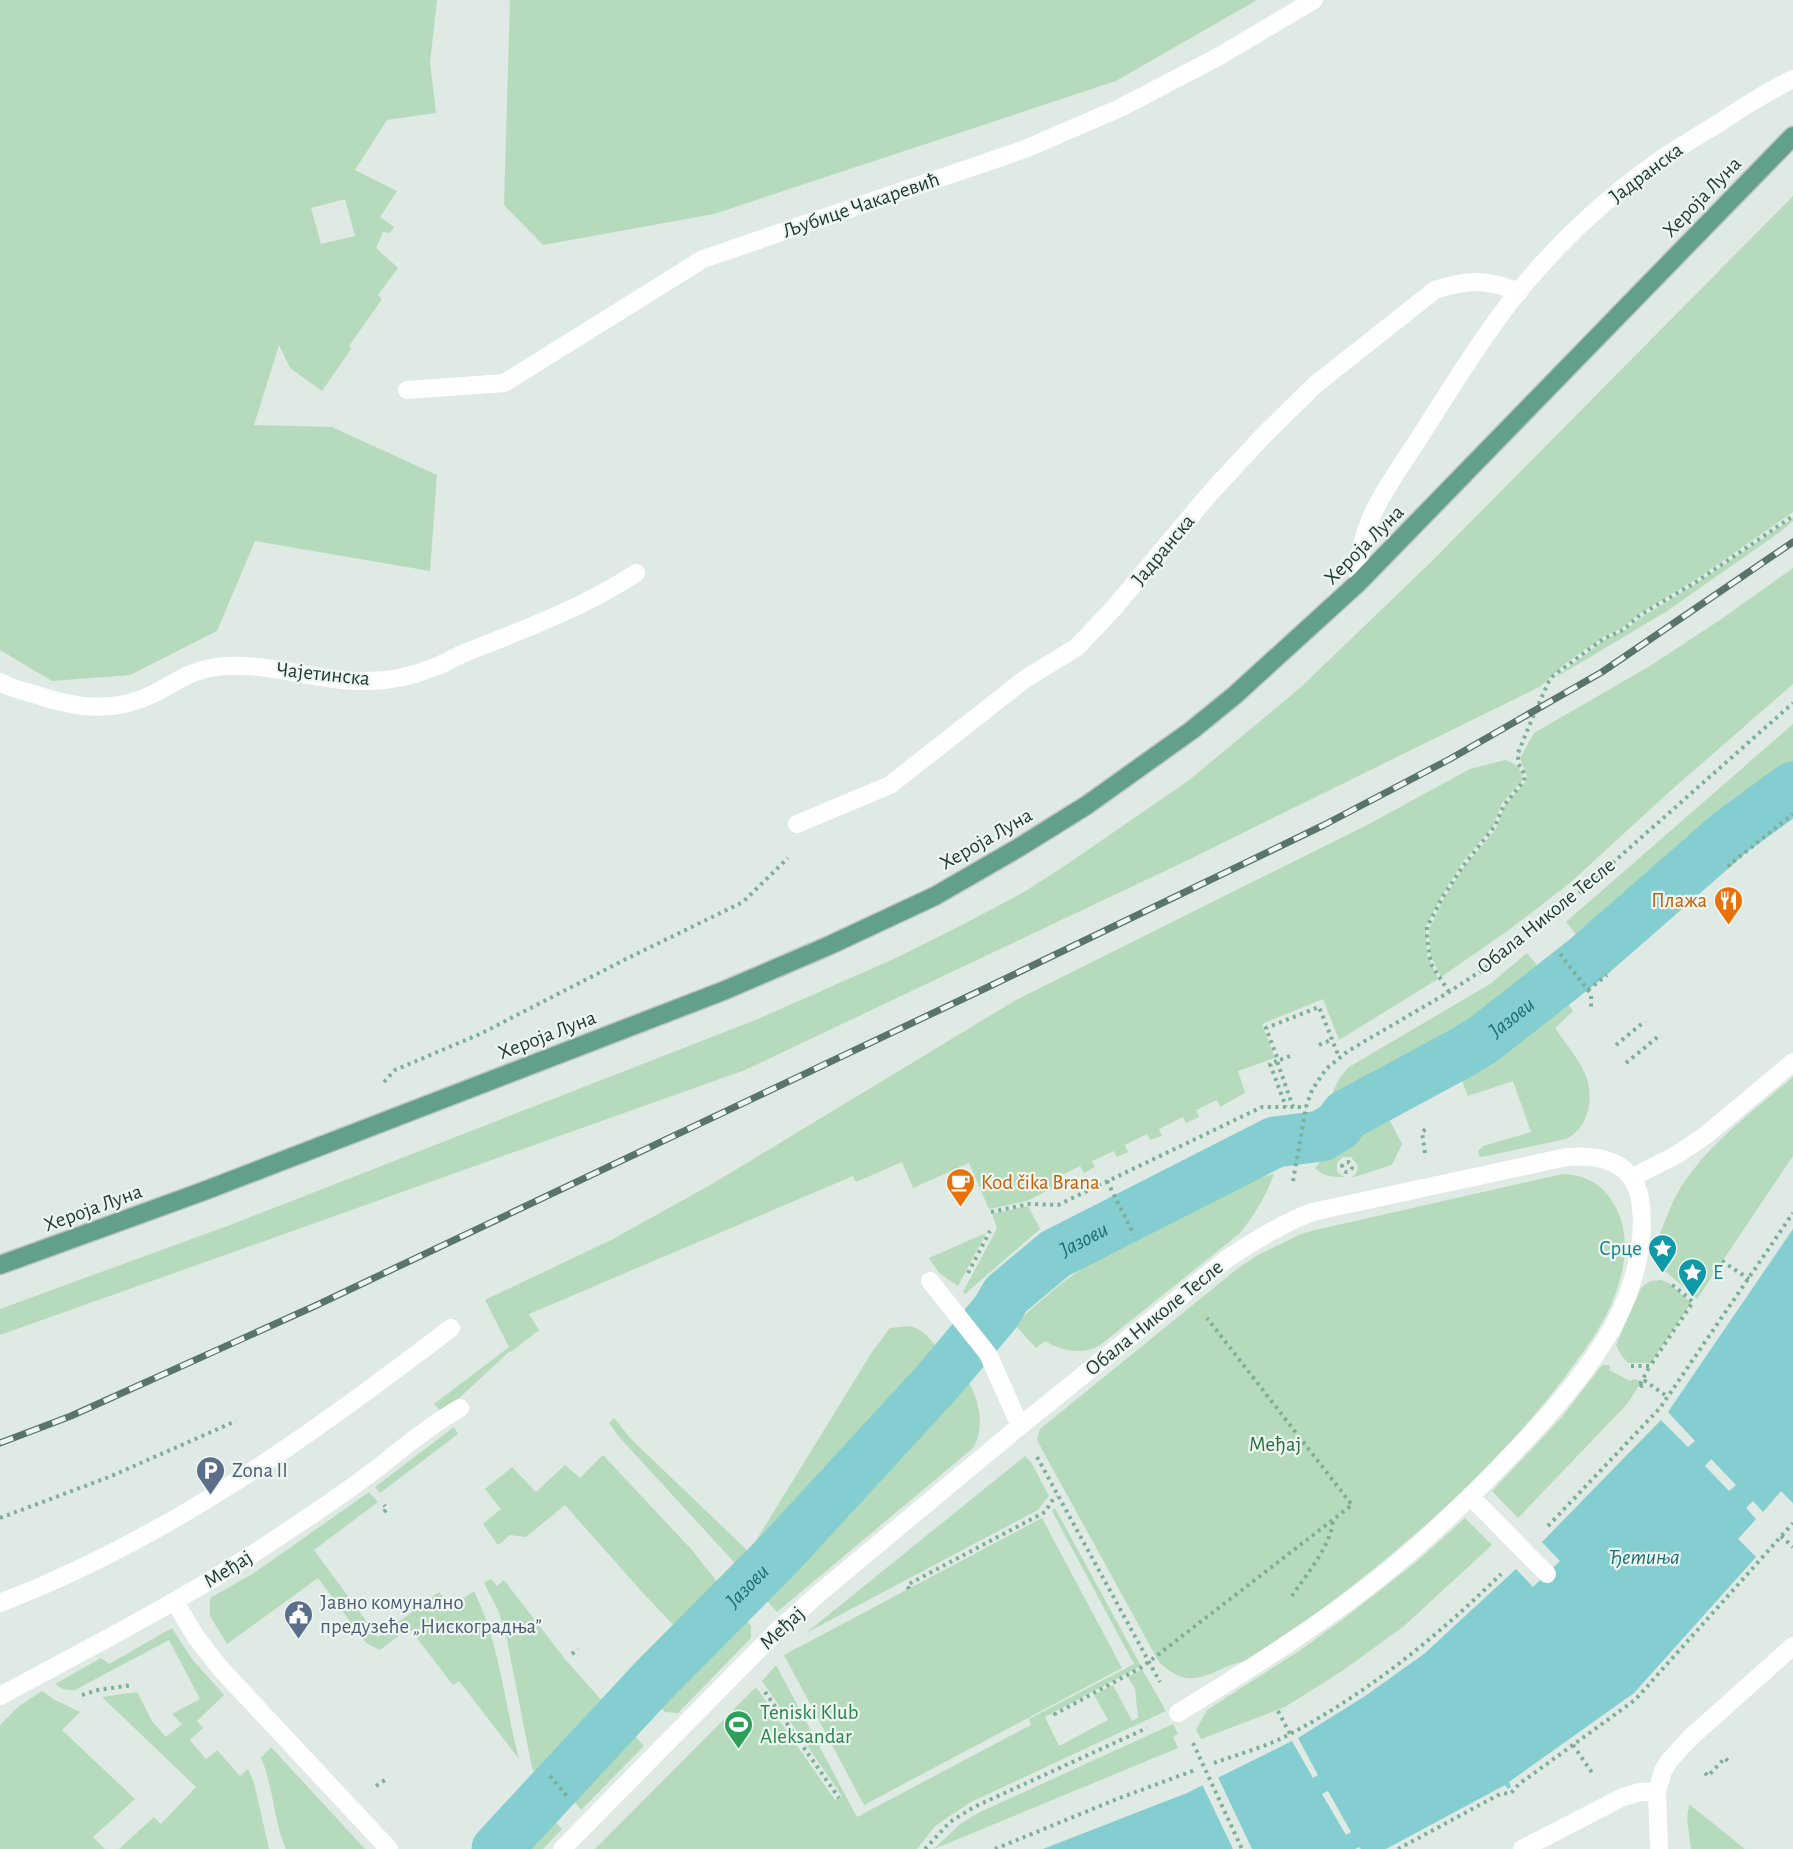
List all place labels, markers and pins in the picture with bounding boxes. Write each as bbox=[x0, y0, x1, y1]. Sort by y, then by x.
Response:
restaurant icon: Плажа bbox=[1712, 884, 1744, 926]
place label: Плажа bbox=[1651, 890, 1707, 911]
cafe icon: Kod čika Brana bbox=[944, 1166, 976, 1208]
place label: Kod čika Brana bbox=[981, 1172, 1100, 1193]
place icon: Срце bbox=[1647, 1232, 1679, 1274]
place label: Срце bbox=[1599, 1238, 1642, 1259]
place icon: E bbox=[1676, 1256, 1708, 1298]
place label: E bbox=[1713, 1262, 1723, 1283]
parking icon: Zona II bbox=[195, 1454, 227, 1496]
place label: Zona II bbox=[232, 1460, 288, 1481]
place label: Јавно комунално предузеће „Нискоградња” bbox=[320, 1592, 542, 1637]
public building icon: Јавно комунално предузеће „Нискоградња” bbox=[283, 1598, 315, 1640]
place label: Teniski Klub Aleksandar bbox=[760, 1702, 859, 1747]
sports icon: Teniski Klub Aleksandar bbox=[723, 1708, 755, 1750]

